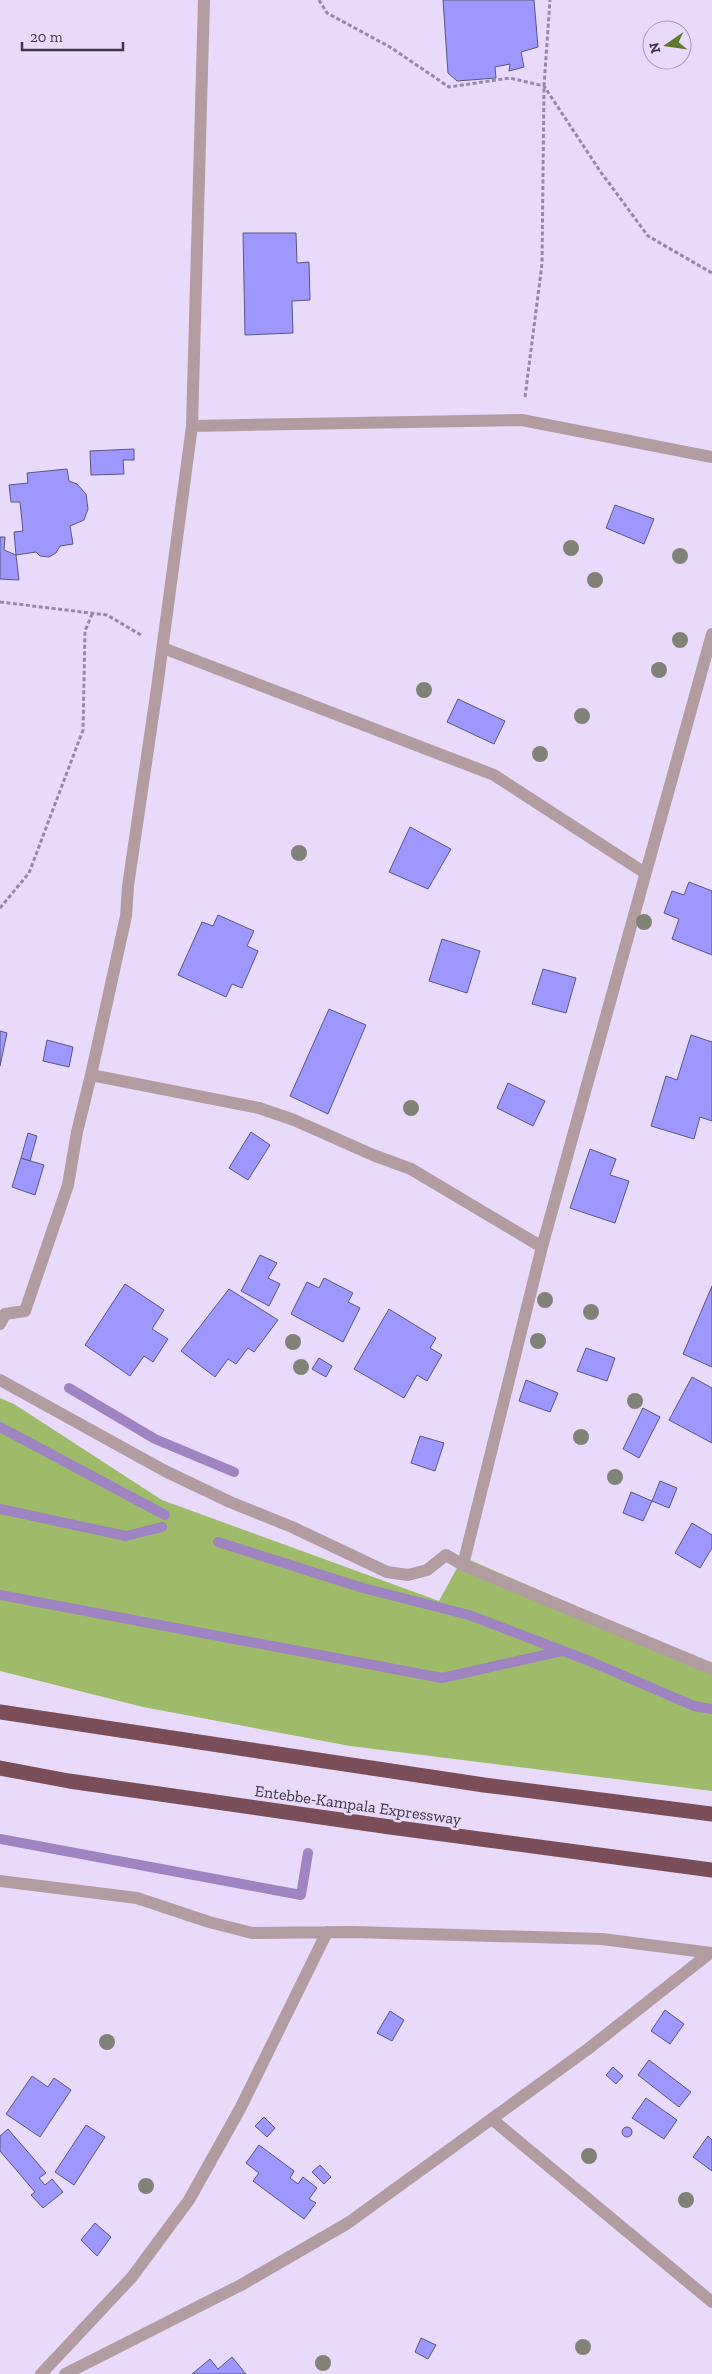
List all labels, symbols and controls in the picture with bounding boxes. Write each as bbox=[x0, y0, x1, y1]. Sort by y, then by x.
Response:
scale bar bbox=[22, 20, 124, 52]
north arrow bbox=[642, 20, 692, 70]
text: 20 m bbox=[30, 28, 63, 46]
text: N bbox=[645, 40, 664, 55]
street label: Entebbe-Kampala Expressway bbox=[254, 1781, 463, 1829]

